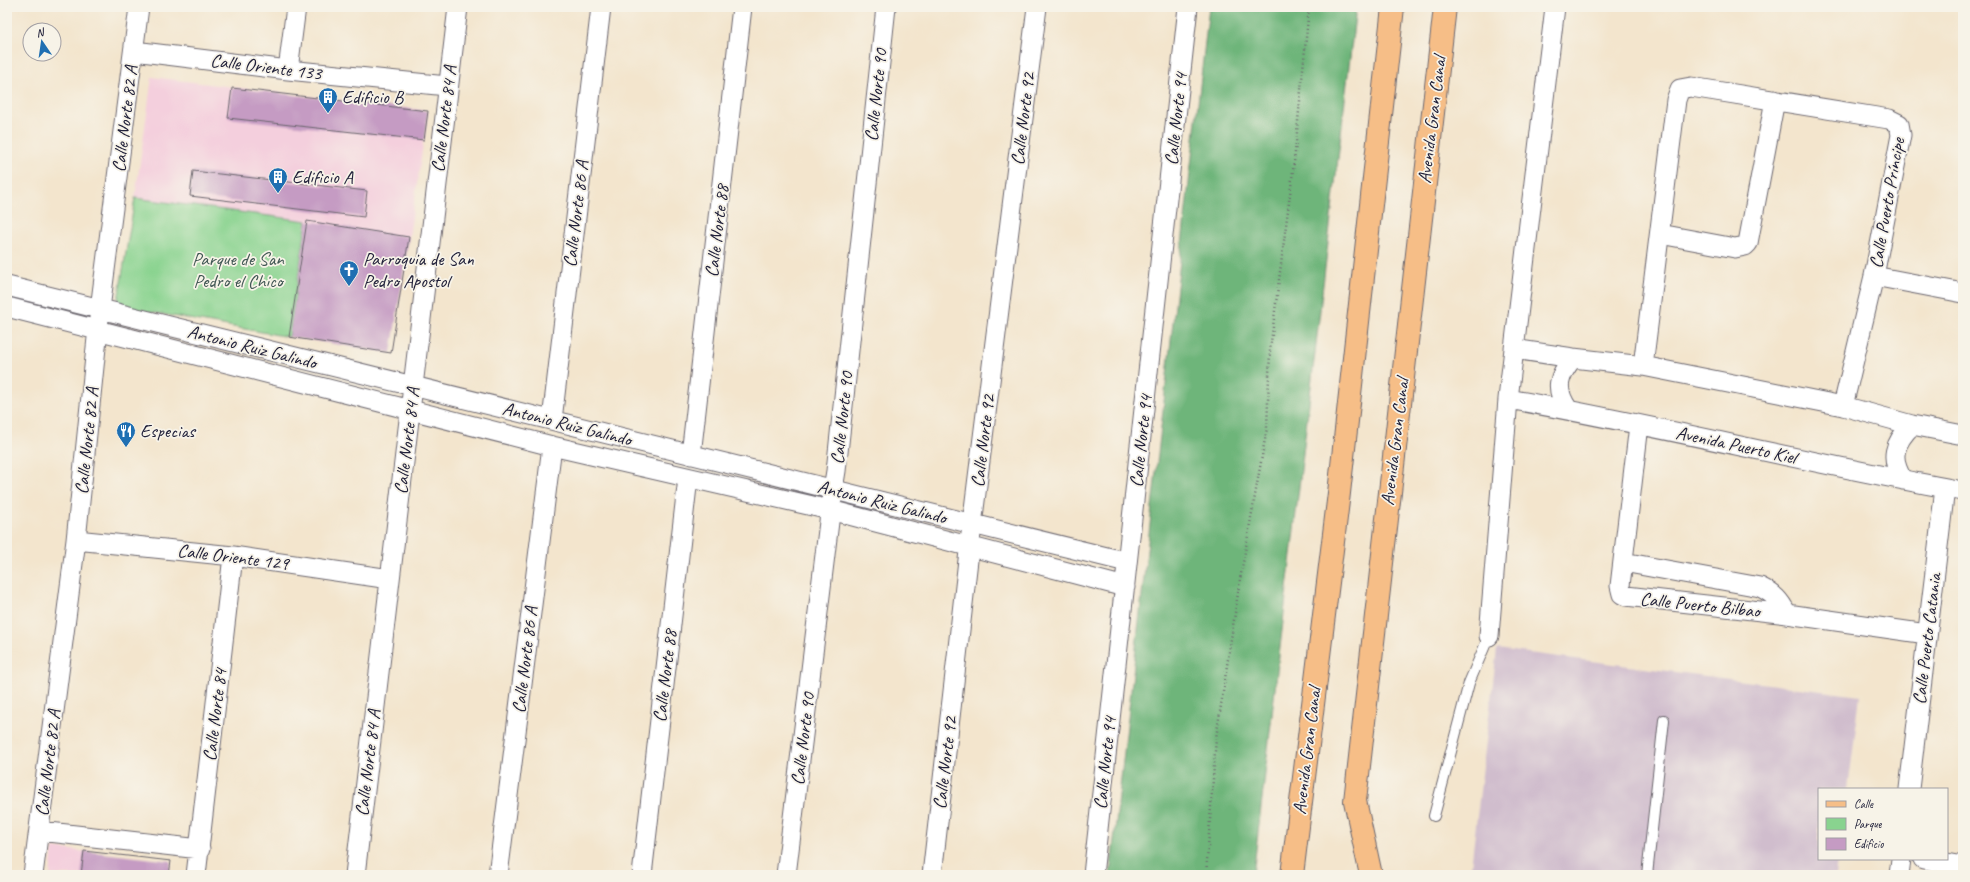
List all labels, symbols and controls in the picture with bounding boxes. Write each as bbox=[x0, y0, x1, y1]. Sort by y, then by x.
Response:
north arrow bbox=[22, 22, 62, 62]
text: N bbox=[35, 24, 47, 40]
street label: Calle Norte 90 bbox=[859, 46, 893, 142]
street label: Calle Oriente 133 bbox=[209, 48, 324, 86]
street label: Avenida Gran Canal bbox=[1412, 51, 1452, 185]
street label: Calle Norte 82 A bbox=[107, 63, 144, 174]
street label: Calle Norte 84 A bbox=[426, 63, 463, 174]
street label: Calle Norte 94 bbox=[1159, 69, 1193, 166]
street label: Calle Norte 92 bbox=[1005, 70, 1041, 167]
place label: Edificio B bbox=[342, 85, 404, 109]
building icon: Edificio B bbox=[317, 86, 339, 114]
street label: Calle Puerto Príncipe bbox=[1864, 134, 1911, 270]
street label: Calle Norte 86 A bbox=[558, 158, 595, 269]
place label: Edificio A bbox=[292, 165, 354, 189]
building icon: Edificio A bbox=[267, 166, 289, 194]
street label: Calle Norte 88 bbox=[699, 181, 735, 279]
park label: Parque de San Pedro el Chico bbox=[192, 247, 285, 293]
place label: Parroquia de San Pedro Apostol bbox=[363, 247, 474, 293]
church icon: Parroquia de San Pedro Apostol bbox=[338, 259, 360, 287]
street label: Antonio Ruiz Galindo bbox=[185, 319, 321, 375]
street label: Calle Norte 90 bbox=[825, 369, 859, 465]
street label: Avenida Gran Canal bbox=[1375, 373, 1415, 507]
street label: Calle Norte 82 A bbox=[69, 385, 105, 496]
street label: Calle Norte 84 A bbox=[389, 385, 426, 496]
street label: Calle Norte 94 bbox=[1124, 391, 1158, 488]
street label: Calle Norte 92 bbox=[965, 392, 1001, 489]
street label: Antonio Ruiz Galindo bbox=[500, 396, 636, 452]
place label: Especias bbox=[140, 419, 197, 443]
restaurant icon: Especias bbox=[115, 420, 137, 448]
street label: Avenida Puerto Kiel bbox=[1674, 421, 1802, 470]
street label: Antonio Ruiz Galindo bbox=[815, 474, 951, 530]
street label: Calle Oriente 129 bbox=[176, 538, 291, 576]
street label: Calle Puerto Catania bbox=[1907, 570, 1947, 706]
street label: Calle Puerto Bilbao bbox=[1639, 587, 1763, 623]
street label: Calle Norte 86 A bbox=[507, 604, 544, 715]
street label: Calle Norte 88 bbox=[647, 626, 683, 724]
street label: Calle Norte 84 bbox=[197, 665, 233, 763]
street label: Avenida Gran Canal bbox=[1287, 682, 1327, 816]
street label: Calle Norte 90 bbox=[785, 690, 821, 787]
street label: Calle Norte 82 A bbox=[30, 707, 67, 818]
street label: Calle Norte 84 A bbox=[350, 707, 387, 818]
street label: Calle Norte 94 bbox=[1088, 713, 1122, 810]
street label: Calle Norte 92 bbox=[927, 714, 963, 811]
legend bbox=[1818, 788, 1948, 860]
text: Calle bbox=[1854, 796, 1874, 812]
text: Parque bbox=[1854, 816, 1883, 832]
text: Edificio bbox=[1854, 836, 1884, 852]

